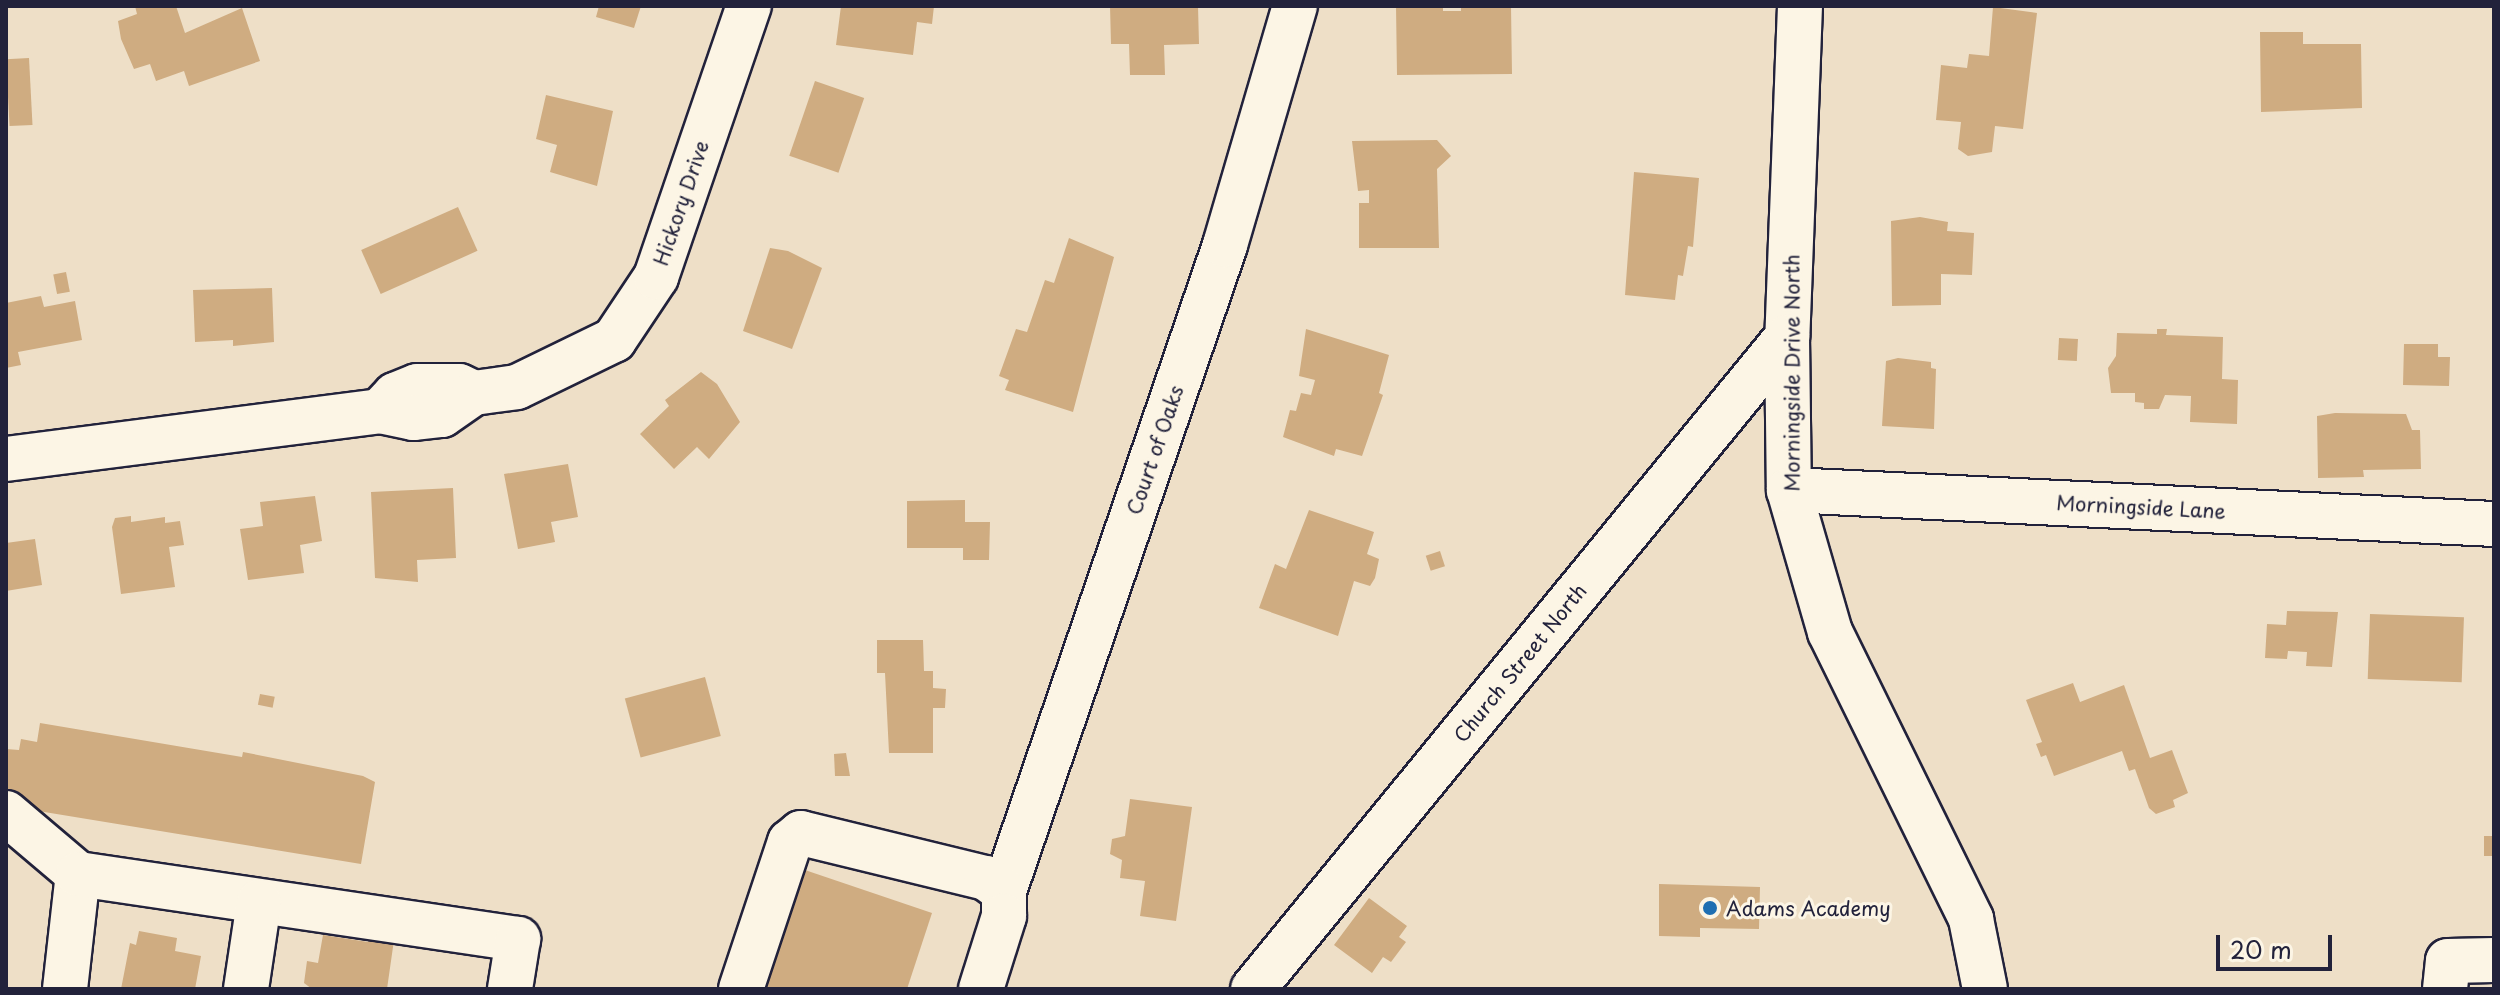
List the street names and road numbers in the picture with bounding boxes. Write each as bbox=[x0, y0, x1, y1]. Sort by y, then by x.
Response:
street label: Hickory Drive bbox=[648, 137, 714, 269]
street label: Morningside Drive North bbox=[1780, 254, 1804, 492]
street label: Court of Oaks bbox=[1122, 382, 1188, 518]
street label: Morningside Lane bbox=[2055, 491, 2227, 523]
street label: Church Street North bbox=[1449, 579, 1591, 747]

